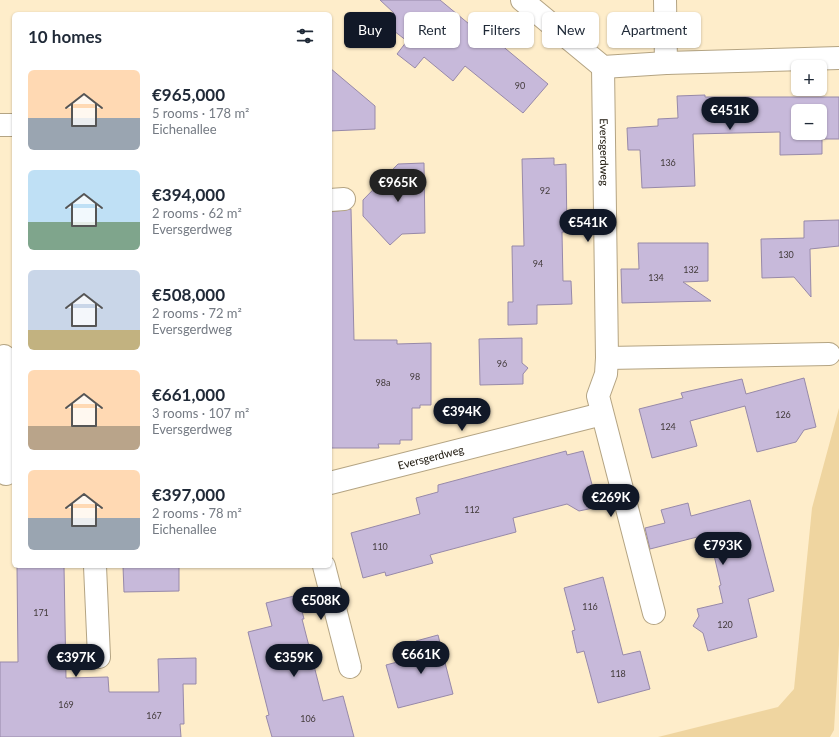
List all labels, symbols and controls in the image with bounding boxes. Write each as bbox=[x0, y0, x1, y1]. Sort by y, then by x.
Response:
chip: Buy bbox=[344, 12, 396, 48]
chip: Rent bbox=[404, 12, 460, 48]
chip: Filters bbox=[468, 12, 534, 48]
chip: New bbox=[542, 12, 599, 48]
chip: Apartment bbox=[607, 12, 701, 48]
icon: filters bbox=[294, 25, 316, 47]
text: 10 homes bbox=[28, 26, 102, 47]
map controls bbox=[791, 60, 827, 140]
button: + bbox=[791, 60, 827, 96]
house number: 90 bbox=[515, 80, 525, 91]
text: €965,000 bbox=[152, 84, 225, 105]
icon: home bbox=[60, 86, 108, 134]
pin: €451K bbox=[702, 97, 758, 131]
text: €451K bbox=[710, 102, 750, 118]
button: − bbox=[791, 104, 827, 140]
text: 5 rooms · 178 m² bbox=[152, 105, 249, 121]
street label: Eversgerdweg bbox=[598, 118, 612, 186]
text: Eichenallee bbox=[152, 121, 217, 137]
house number: 136 bbox=[660, 157, 676, 168]
pin: €965K bbox=[370, 169, 426, 203]
text: €965K bbox=[378, 174, 418, 190]
text: €394,000 bbox=[152, 184, 225, 205]
house number: 92 bbox=[540, 185, 550, 196]
icon: home bbox=[60, 186, 108, 234]
text: 2 rooms · 62 m² bbox=[152, 205, 242, 221]
pin: €541K bbox=[560, 209, 616, 243]
text: €541K bbox=[568, 214, 608, 230]
text: Eversgerdweg bbox=[152, 221, 232, 237]
house number: 130 bbox=[778, 249, 794, 260]
house number: 94 bbox=[533, 258, 543, 269]
house number: 132 bbox=[683, 264, 699, 275]
house number: 134 bbox=[648, 272, 664, 283]
text: €508,000 bbox=[152, 284, 225, 305]
icon: home bbox=[60, 286, 108, 334]
text: 2 rooms · 72 m² bbox=[152, 305, 242, 321]
text: Eversgerdweg bbox=[152, 321, 232, 337]
house number: 96 bbox=[497, 358, 507, 369]
house number: 98 bbox=[410, 371, 420, 382]
house number: 98a bbox=[376, 377, 390, 388]
text: €661,000 bbox=[152, 384, 225, 405]
icon: home bbox=[60, 386, 108, 434]
pin: €394K bbox=[434, 398, 490, 432]
text: €394K bbox=[442, 403, 482, 419]
text: 3 rooms · 107 m² bbox=[152, 405, 249, 421]
house number: 126 bbox=[775, 409, 791, 420]
text: Eversgerdweg bbox=[152, 421, 232, 437]
house number: 124 bbox=[660, 421, 676, 432]
street label: Eversgerdweg bbox=[396, 442, 465, 472]
text: €397,000 bbox=[152, 484, 225, 505]
pin: €269K bbox=[583, 484, 639, 518]
icon: home bbox=[60, 486, 108, 534]
text: €269K bbox=[591, 489, 631, 505]
house number: 112 bbox=[464, 504, 480, 515]
text: 2 rooms · 78 m² bbox=[152, 505, 242, 521]
text: Eichenallee bbox=[152, 521, 217, 537]
pin: €793K bbox=[695, 532, 751, 566]
text: €793K bbox=[703, 537, 743, 553]
house number: 110 bbox=[372, 541, 388, 552]
pin: €508K bbox=[293, 587, 349, 621]
text: €508K bbox=[301, 592, 341, 608]
house number: 116 bbox=[582, 601, 598, 612]
house number: 171 bbox=[33, 607, 49, 618]
house number: 120 bbox=[717, 619, 733, 630]
pin: €661K bbox=[393, 641, 449, 675]
pin: €397K bbox=[48, 644, 104, 678]
pin: €359K bbox=[266, 644, 322, 678]
text: €661K bbox=[401, 646, 441, 662]
text: €397K bbox=[56, 649, 96, 665]
text: €359K bbox=[274, 649, 314, 665]
house number: 118 bbox=[610, 668, 626, 679]
house number: 169 bbox=[58, 699, 74, 710]
house number: 167 bbox=[146, 710, 162, 721]
house number: 106 bbox=[300, 713, 316, 724]

